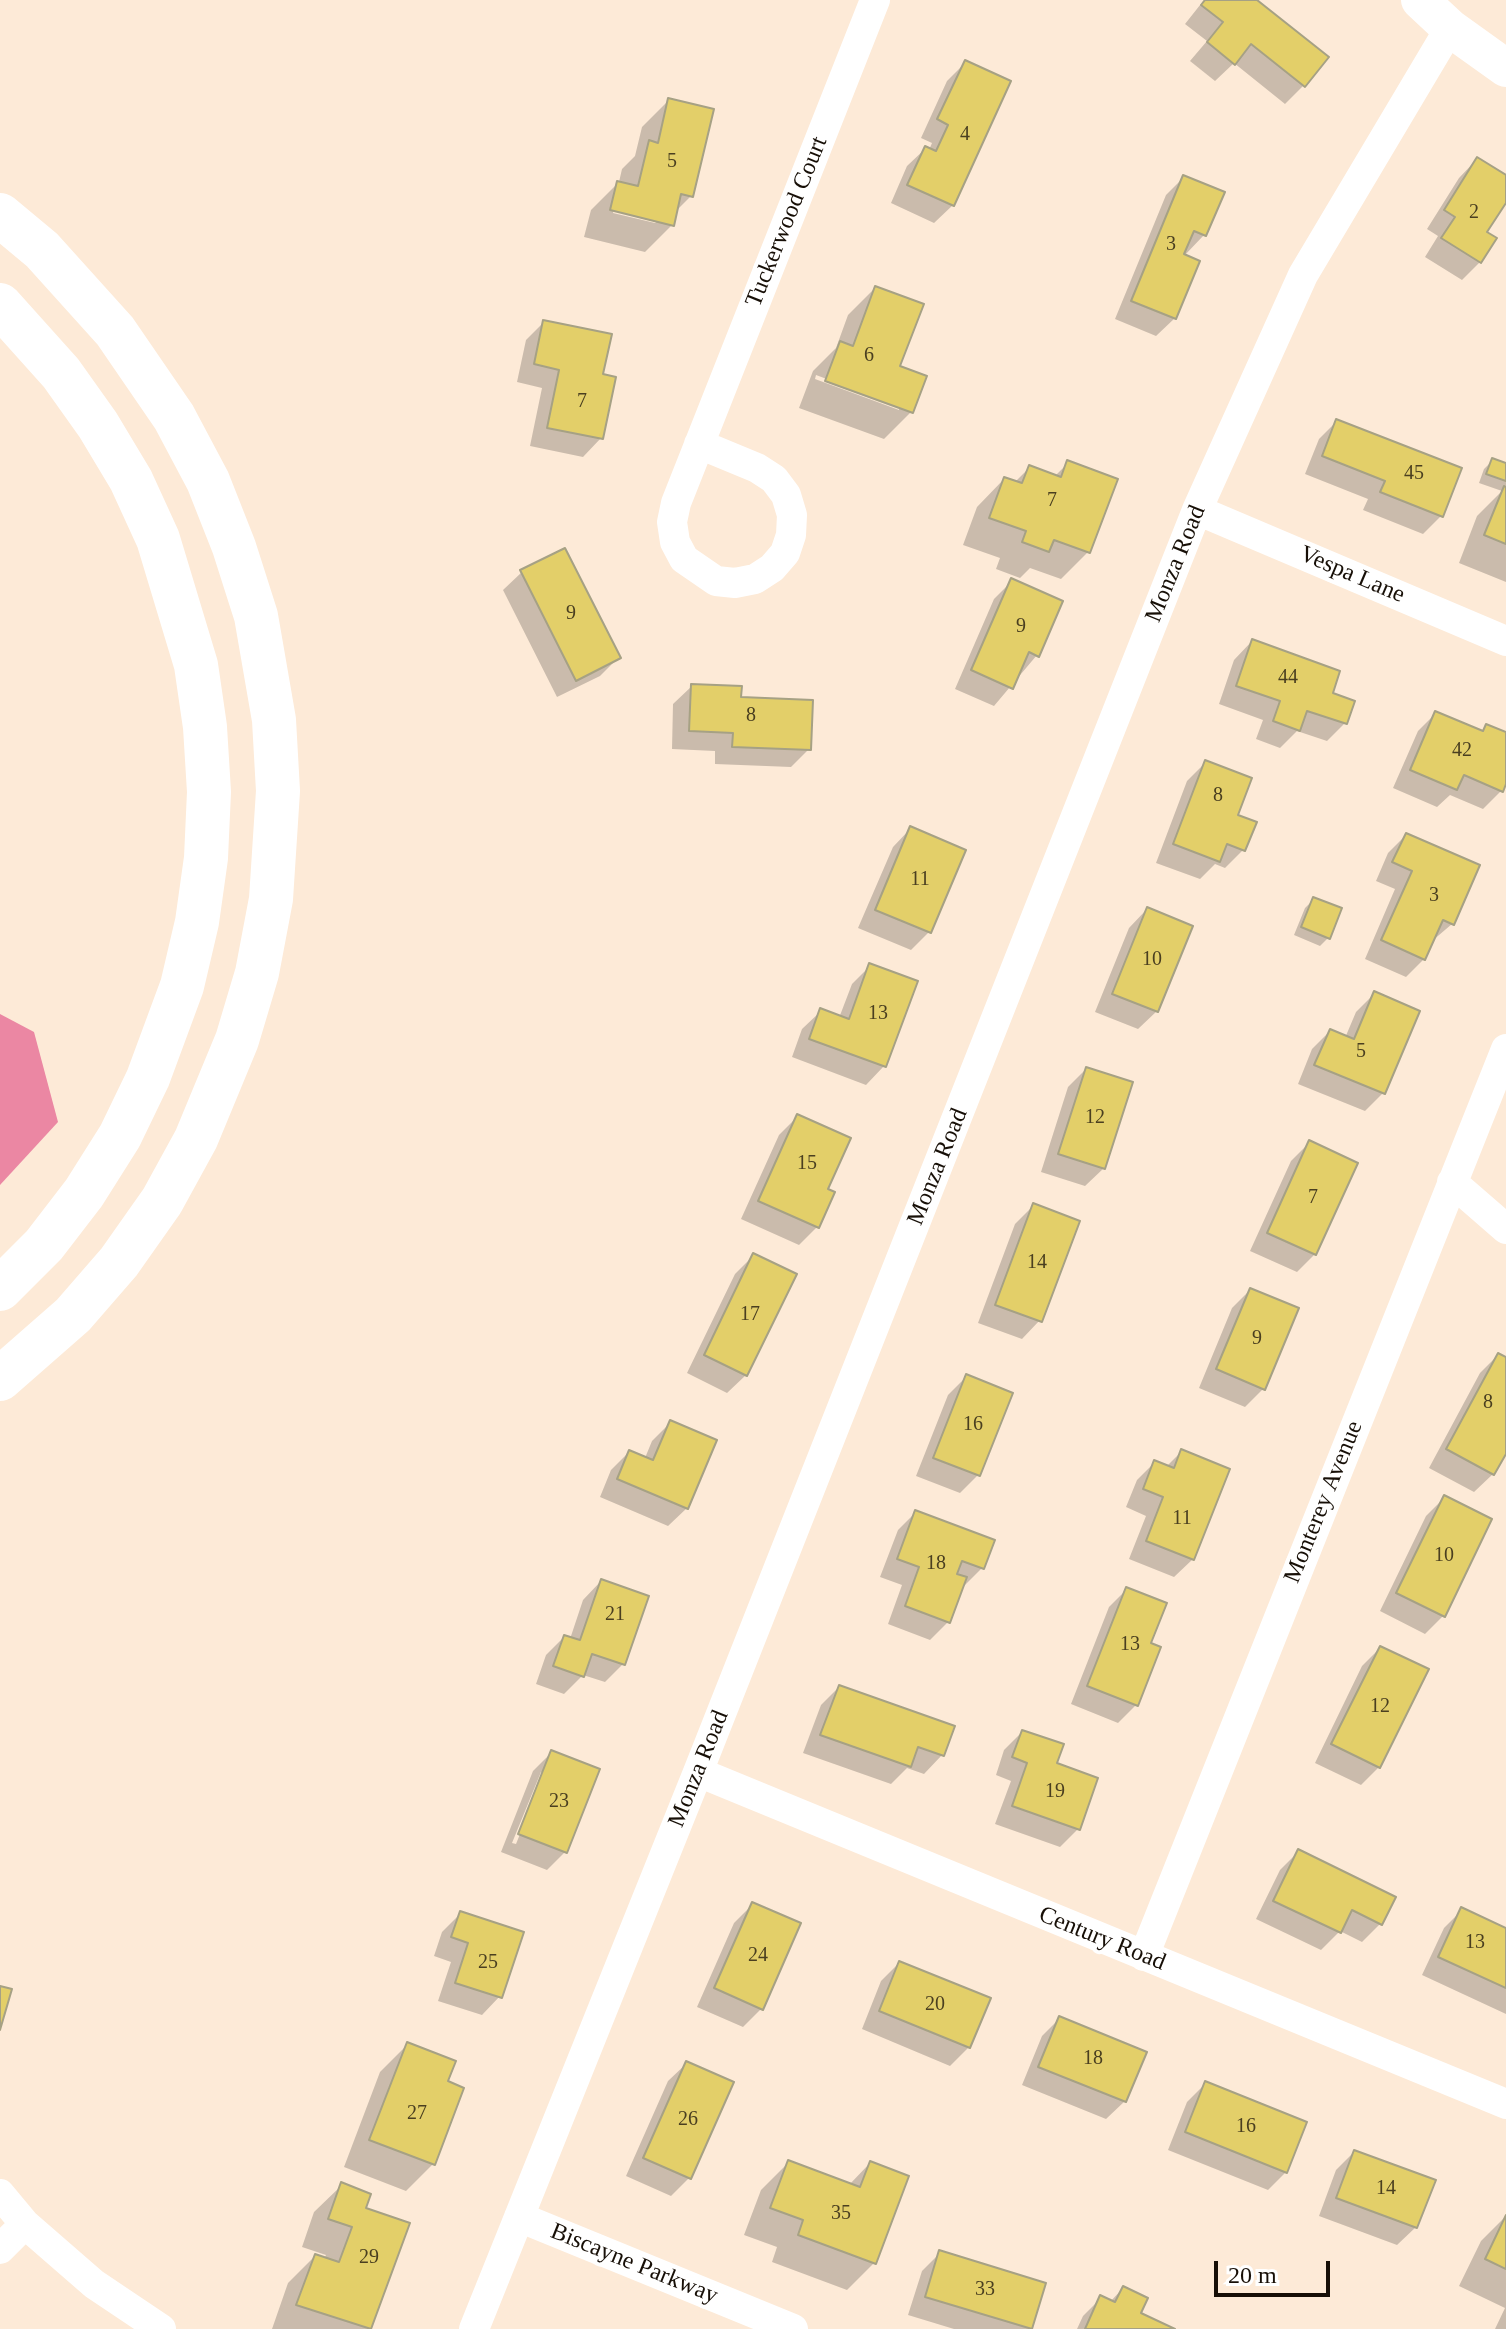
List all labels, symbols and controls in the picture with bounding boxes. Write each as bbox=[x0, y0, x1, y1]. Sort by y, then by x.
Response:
house number: 4 bbox=[960, 123, 970, 147]
street label: Tuckerwood Court bbox=[740, 133, 834, 311]
house number: 5 bbox=[667, 150, 677, 174]
house number: 2 bbox=[1469, 201, 1479, 225]
house number: 3 bbox=[1166, 233, 1176, 257]
house number: 6 bbox=[864, 344, 874, 368]
house number: 7 bbox=[577, 390, 587, 414]
house number: 45 bbox=[1404, 462, 1424, 486]
house number: 7 bbox=[1047, 489, 1057, 513]
street label: Monza Road bbox=[1140, 501, 1212, 627]
street label: Vespa Lane bbox=[1295, 540, 1409, 610]
house number: 9 bbox=[566, 602, 576, 626]
house number: 9 bbox=[1016, 615, 1026, 639]
house number: 44 bbox=[1278, 666, 1298, 690]
house number: 8 bbox=[746, 704, 756, 728]
house number: 42 bbox=[1452, 739, 1472, 763]
house number: 8 bbox=[1213, 784, 1223, 808]
house number: 11 bbox=[910, 868, 930, 892]
house number: 3 bbox=[1429, 884, 1439, 908]
house number: 10 bbox=[1142, 948, 1162, 972]
house number: 13 bbox=[868, 1002, 888, 1026]
house number: 5 bbox=[1356, 1040, 1366, 1064]
street label: Monza Road bbox=[902, 1104, 974, 1230]
house number: 12 bbox=[1085, 1106, 1105, 1130]
house number: 15 bbox=[797, 1152, 817, 1176]
house number: 7 bbox=[1308, 1186, 1318, 1210]
house number: 14 bbox=[1027, 1251, 1047, 1275]
house number: 17 bbox=[740, 1303, 760, 1327]
house number: 9 bbox=[1252, 1327, 1262, 1351]
house number: 8 bbox=[1483, 1391, 1493, 1415]
house number: 16 bbox=[963, 1413, 983, 1437]
street label: Monterey Avenue bbox=[1278, 1417, 1370, 1587]
house number: 11 bbox=[1172, 1507, 1192, 1531]
house number: 10 bbox=[1434, 1544, 1454, 1568]
house number: 18 bbox=[926, 1552, 946, 1576]
house number: 21 bbox=[605, 1603, 625, 1627]
house number: 13 bbox=[1120, 1633, 1140, 1657]
house number: 12 bbox=[1370, 1695, 1390, 1719]
street label: Monza Road bbox=[663, 1706, 735, 1832]
house number: 19 bbox=[1045, 1780, 1065, 1804]
house number: 23 bbox=[549, 1790, 569, 1814]
street label: Century Road bbox=[1034, 1901, 1170, 1977]
house number: 13 bbox=[1465, 1931, 1485, 1955]
house number: 24 bbox=[748, 1944, 768, 1968]
house number: 25 bbox=[478, 1951, 498, 1975]
house number: 20 bbox=[925, 1993, 945, 2017]
house number: 18 bbox=[1083, 2047, 1103, 2071]
house number: 27 bbox=[407, 2102, 427, 2126]
house number: 26 bbox=[678, 2108, 698, 2132]
house number: 16 bbox=[1236, 2115, 1256, 2139]
house number: 14 bbox=[1376, 2177, 1396, 2201]
house number: 35 bbox=[831, 2202, 851, 2226]
street label: Biscayne Parkway bbox=[546, 2217, 722, 2311]
scale bar bbox=[1218, 2245, 1334, 2295]
house number: 29 bbox=[359, 2246, 379, 2270]
text: 20 m bbox=[1228, 2262, 1277, 2288]
house number: 33 bbox=[975, 2278, 995, 2302]

